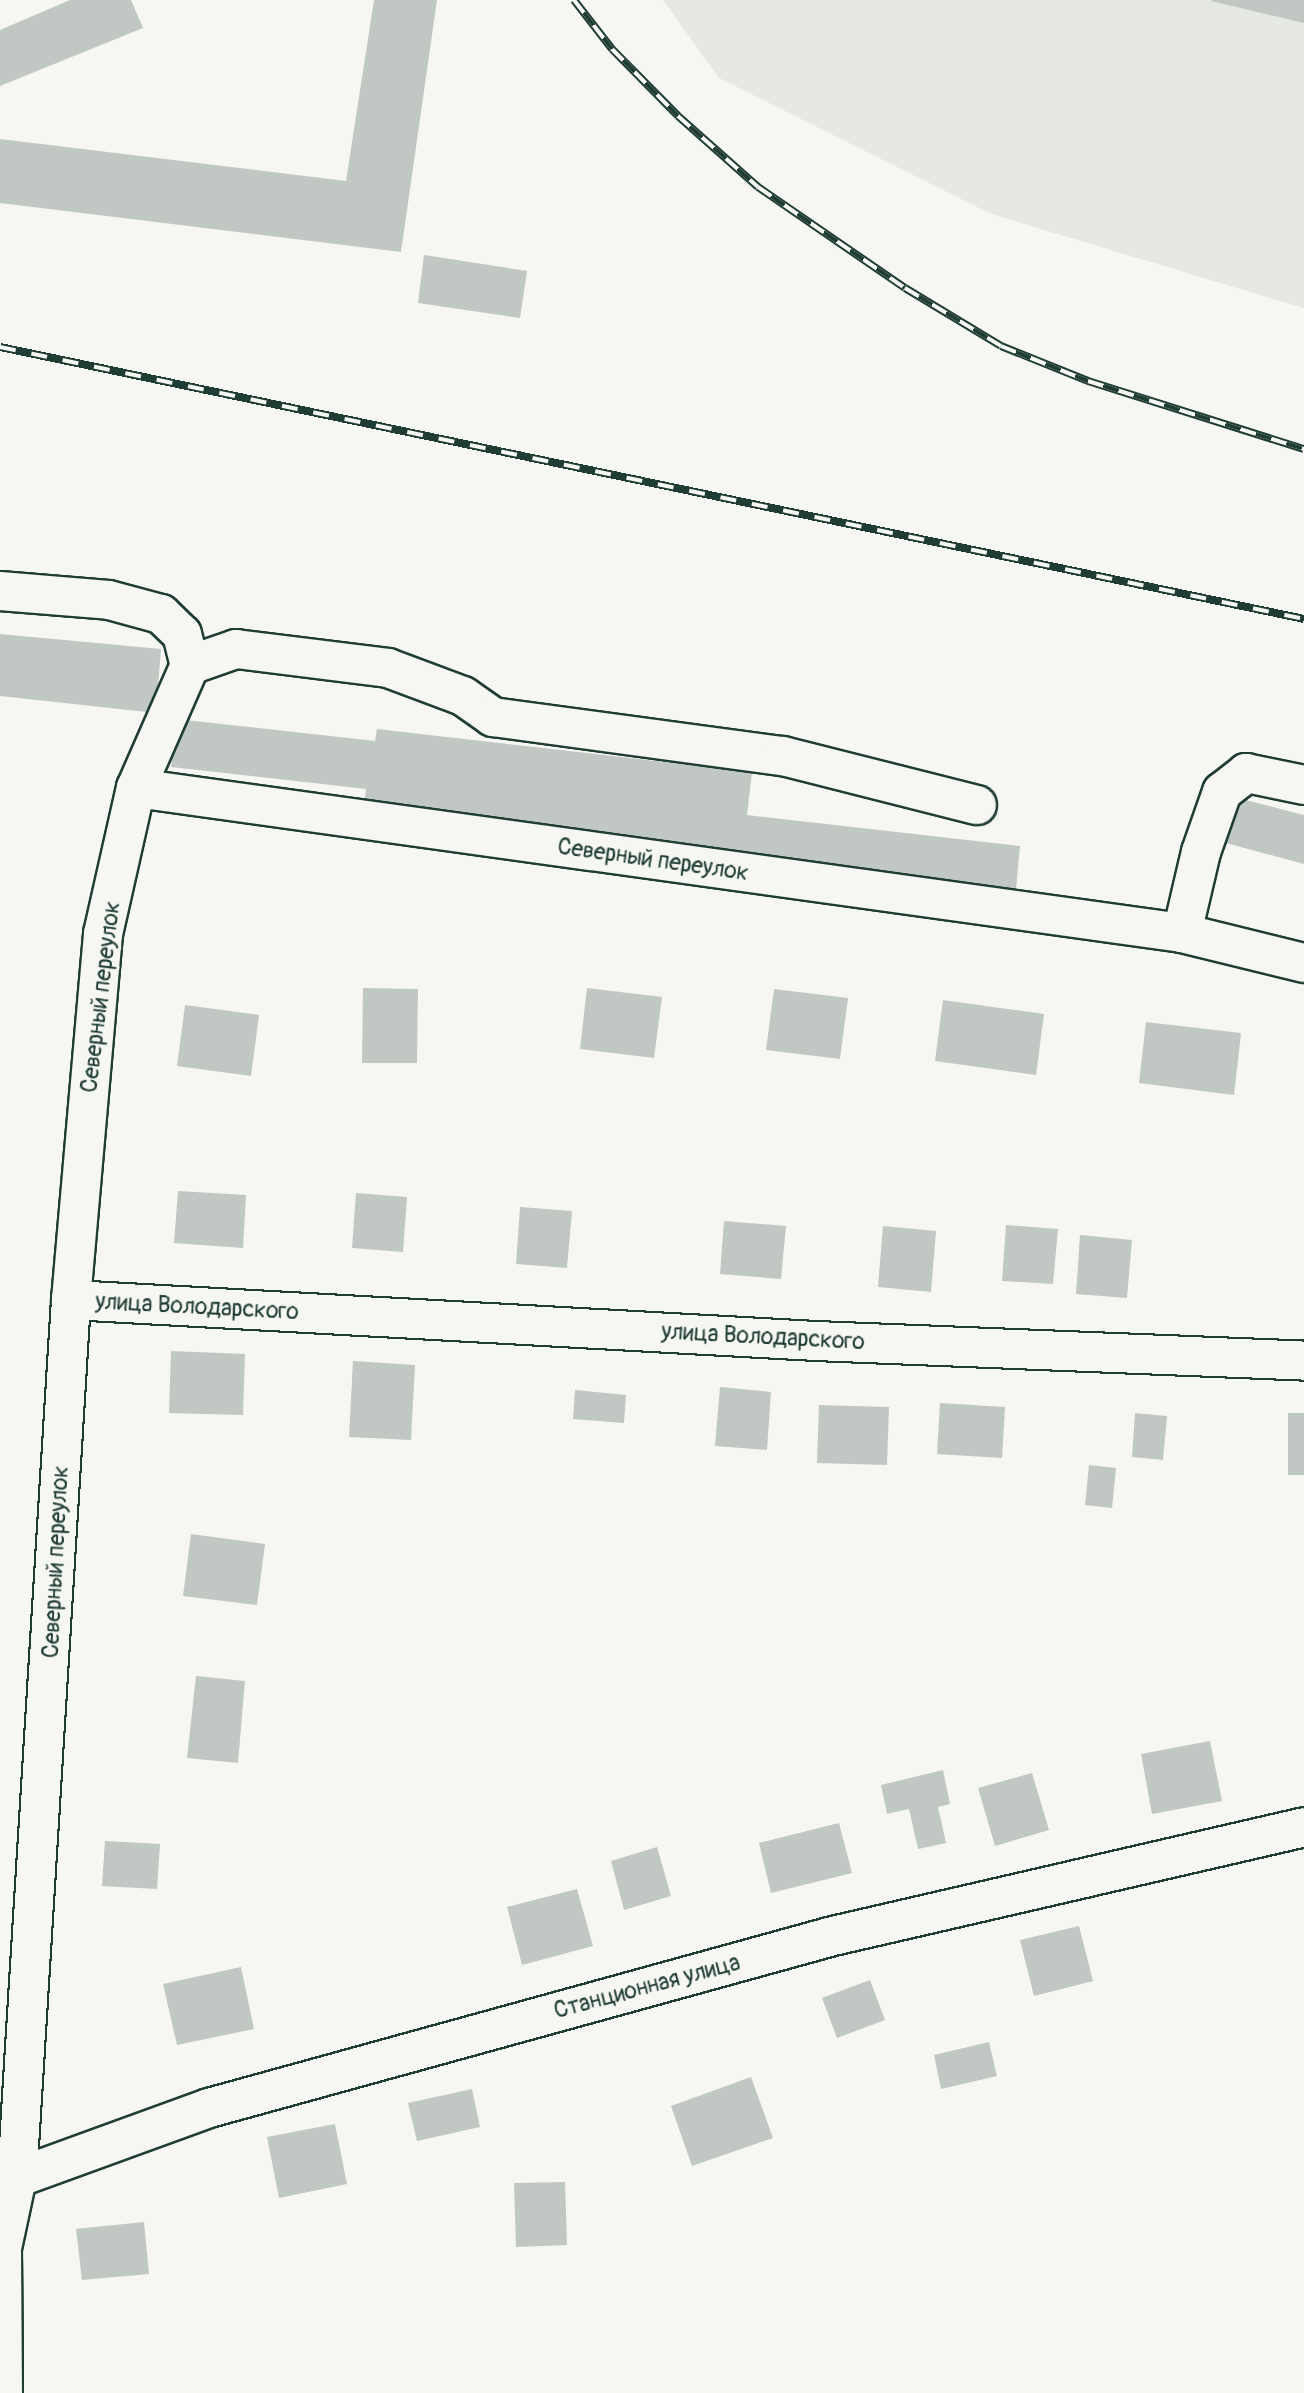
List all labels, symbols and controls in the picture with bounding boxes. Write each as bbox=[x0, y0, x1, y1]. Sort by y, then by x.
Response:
street label: Северный переулок bbox=[556, 833, 750, 887]
street label: Северный переулок bbox=[76, 900, 126, 1094]
street label: улица Володарского bbox=[95, 1288, 299, 1326]
street label: улица Володарского bbox=[661, 1318, 865, 1356]
street label: Северный переулок bbox=[37, 1465, 75, 1659]
street label: Станционная улица bbox=[551, 1949, 743, 2025]

